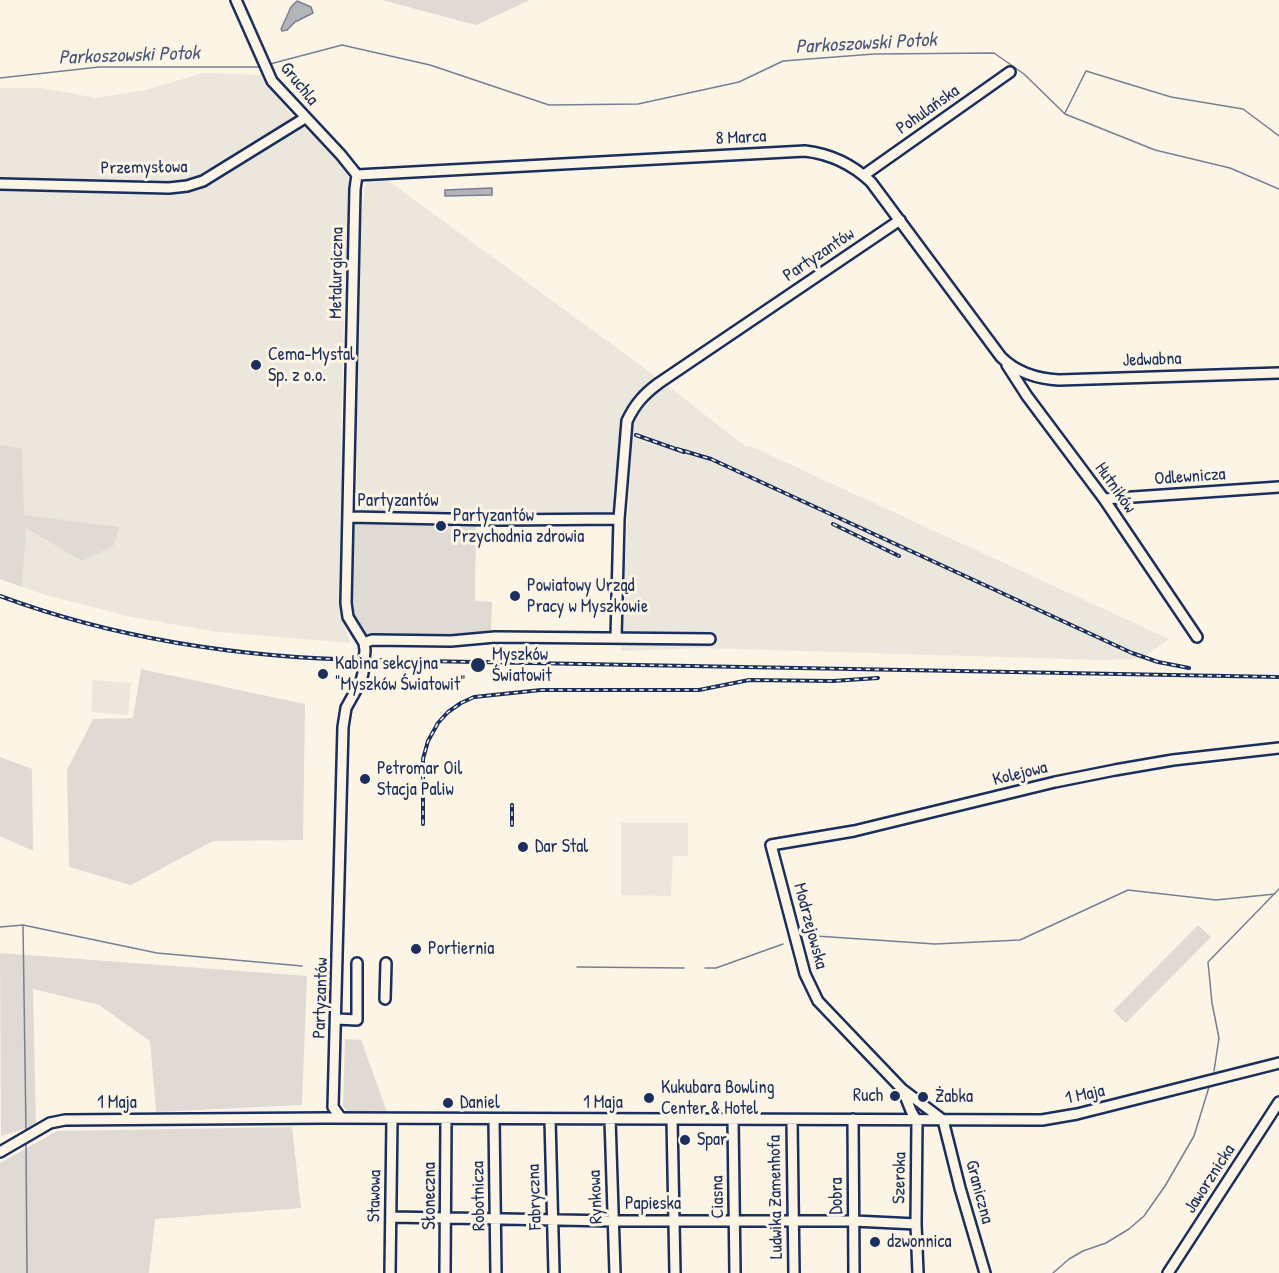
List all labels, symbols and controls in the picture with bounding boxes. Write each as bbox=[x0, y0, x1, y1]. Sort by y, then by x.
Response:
water label: Parkoszowski Potok bbox=[795, 28, 937, 60]
water label: Parkoszowski Potok bbox=[58, 42, 200, 70]
street label: Gruchla bbox=[275, 58, 323, 110]
street label: Pohulańska bbox=[892, 80, 964, 140]
street label: 8 Marca bbox=[715, 126, 767, 150]
street label: Przemysłowa bbox=[100, 156, 188, 180]
street label: Partyzantów bbox=[779, 223, 859, 287]
street label: Metalurgiczna bbox=[325, 227, 349, 319]
place label: Cema-Mystal Sp. z o.o. bbox=[268, 344, 355, 386]
street label: Jedwabna bbox=[1122, 348, 1182, 372]
marker: Cema-Mystal Sp. z o.o. bbox=[249, 358, 263, 372]
street label: Hutników bbox=[1090, 458, 1140, 518]
street label: Odlewnicza bbox=[1154, 464, 1226, 490]
street label: Partyzantów bbox=[357, 490, 439, 512]
place label: Partyzantów Przychodnia zdrowia bbox=[453, 505, 584, 548]
marker: Partyzantów Przychodnia zdrowia bbox=[434, 519, 448, 533]
place label: Powiatowy Urząd Pracy w Myszkowie bbox=[527, 575, 648, 618]
marker: Powiatowy Urząd Pracy w Myszkowie bbox=[508, 589, 522, 603]
place label: Myszków Światowit bbox=[492, 644, 552, 686]
place label: Kabina sekcyjna "Myszków Światowit" bbox=[335, 653, 466, 696]
marker: Myszków Światowit bbox=[469, 656, 487, 674]
marker: Kabina sekcyjna "Myszków Światowit" bbox=[316, 667, 330, 681]
street label: Kolejowa bbox=[990, 757, 1050, 791]
place label: Petromar Oil Stacja Paliw bbox=[377, 758, 462, 800]
marker: Petromar Oil Stacja Paliw bbox=[358, 772, 372, 786]
place label: Dar Stal bbox=[535, 836, 588, 858]
marker: Dar Stal bbox=[516, 840, 530, 854]
street label: Modrzejowska bbox=[788, 881, 832, 971]
place label: Portiernia bbox=[428, 938, 494, 960]
marker: Portiernia bbox=[409, 942, 423, 956]
street label: Partyzantów bbox=[309, 957, 333, 1039]
place label: Kukubara Bowling Center & Hotel bbox=[661, 1077, 775, 1120]
street label: 1 Maja bbox=[1063, 1080, 1107, 1110]
place label: Ruch bbox=[853, 1085, 883, 1107]
place label: Żabka bbox=[935, 1086, 973, 1108]
marker: Ruch bbox=[888, 1089, 902, 1103]
marker: Żabka bbox=[916, 1090, 930, 1104]
marker: Kukubara Bowling Center & Hotel bbox=[642, 1091, 656, 1105]
street label: 1 Maja bbox=[97, 1092, 137, 1114]
place label: Daniel bbox=[460, 1092, 500, 1114]
street label: 1 Maja bbox=[583, 1092, 623, 1114]
marker: Daniel bbox=[441, 1096, 455, 1110]
place label: Spar bbox=[697, 1129, 727, 1151]
marker: Spar bbox=[678, 1133, 692, 1147]
street label: Ludwika Zamenhofa bbox=[764, 1135, 788, 1259]
street label: Jaworznicka bbox=[1180, 1141, 1240, 1217]
street label: Szeroka bbox=[889, 1152, 911, 1204]
street label: Graniczna bbox=[960, 1158, 998, 1226]
street label: Robotnicza bbox=[468, 1161, 490, 1231]
street label: Słoneczna bbox=[419, 1162, 441, 1230]
street label: Fabryczna bbox=[523, 1164, 547, 1230]
street label: Stawowa bbox=[364, 1170, 386, 1222]
street label: Rynkowa bbox=[584, 1170, 608, 1224]
street label: Ciasna bbox=[707, 1175, 729, 1219]
street label: Dobra bbox=[826, 1177, 848, 1215]
street label: Papieska bbox=[625, 1193, 681, 1215]
place label: dzwonnica bbox=[887, 1231, 952, 1253]
marker: dzwonnica bbox=[868, 1235, 882, 1249]

